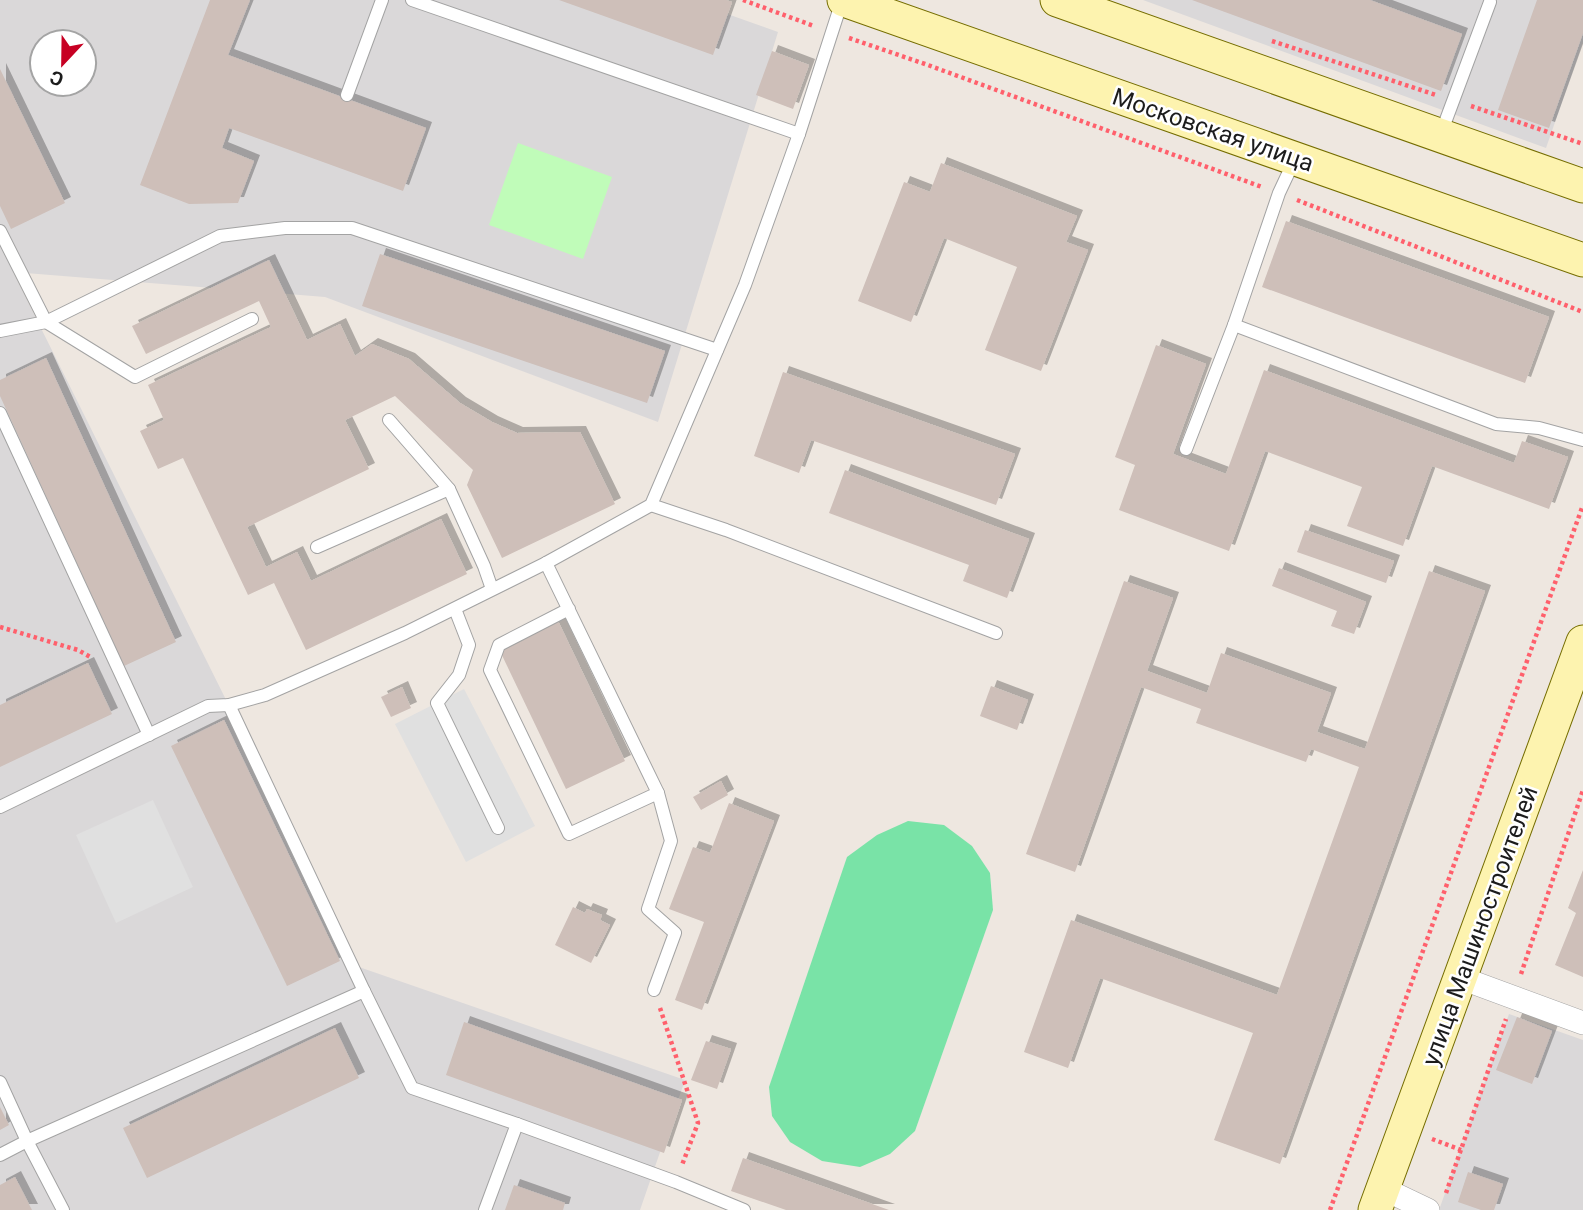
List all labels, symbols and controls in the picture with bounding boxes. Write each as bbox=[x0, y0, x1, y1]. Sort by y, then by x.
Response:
north arrow bbox=[28, 28, 98, 98]
text: С bbox=[47, 65, 67, 91]
street label: Московская улица bbox=[1109, 82, 1317, 178]
street label: улица Машиностроителей bbox=[1416, 782, 1544, 1070]

